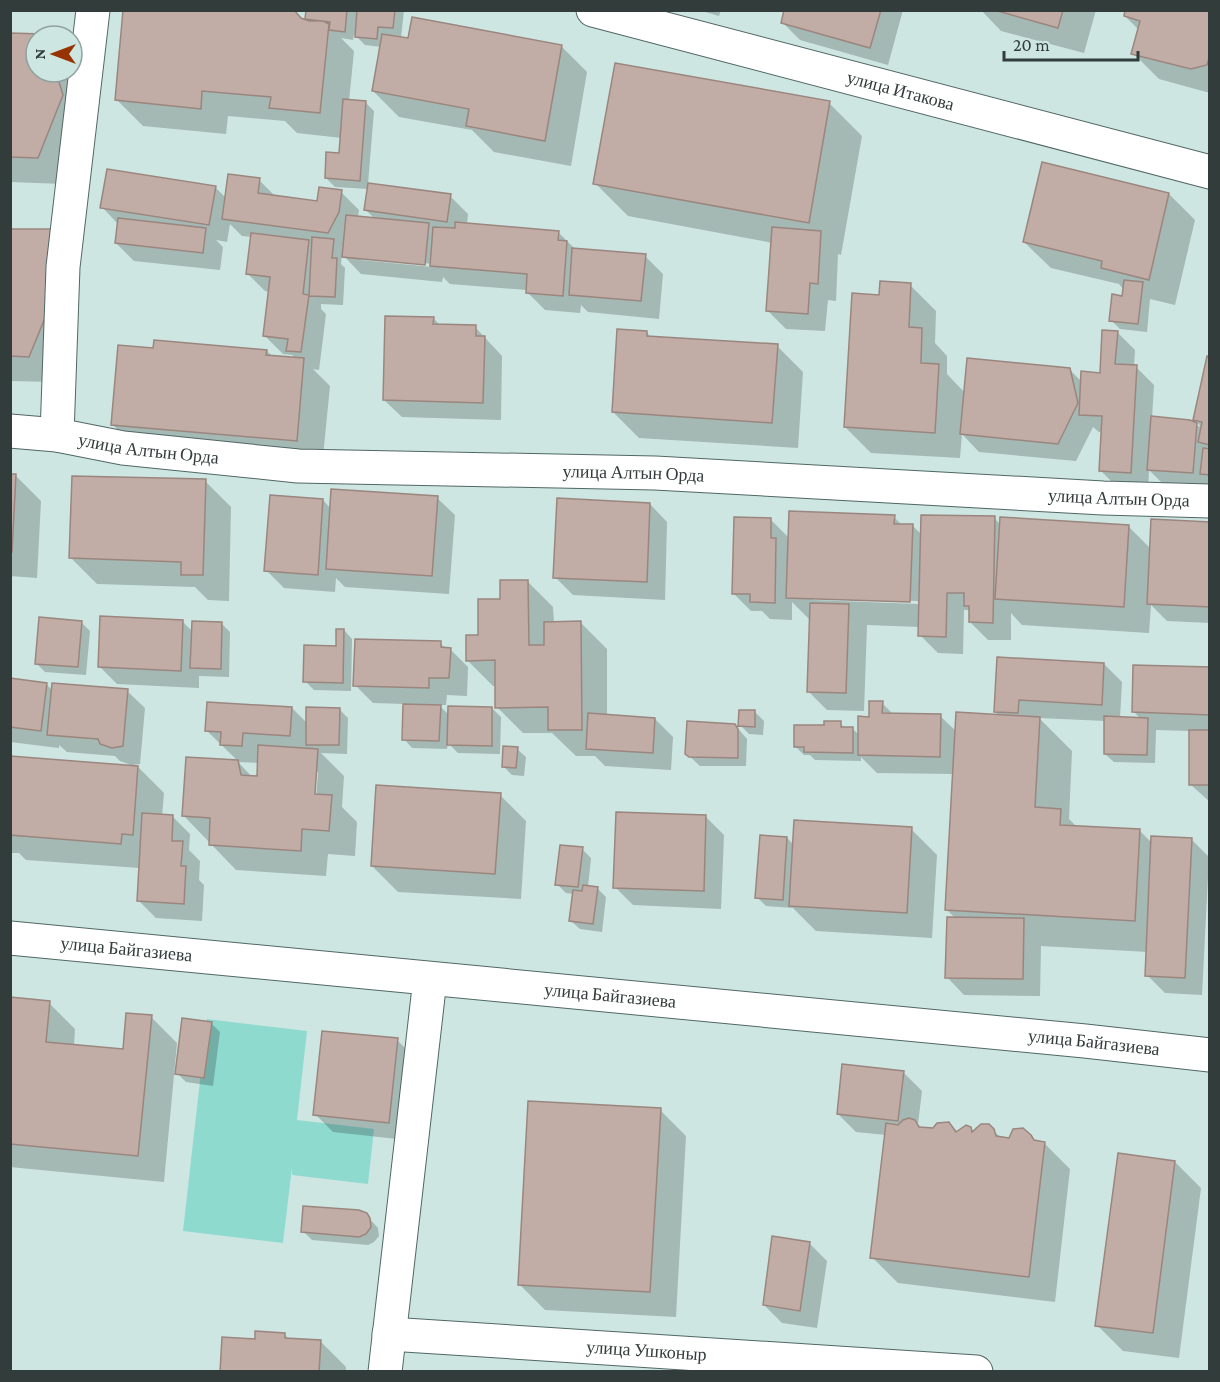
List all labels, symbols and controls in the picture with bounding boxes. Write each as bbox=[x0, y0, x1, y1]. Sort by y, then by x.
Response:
north arrow bbox=[24, 24, 84, 84]
scale bar bbox=[1004, 24, 1138, 62]
text: 20 m bbox=[1013, 35, 1050, 55]
text: N bbox=[31, 48, 48, 59]
street label: улица Итакова bbox=[845, 67, 956, 114]
street label: улица Алтын Орда bbox=[77, 429, 220, 468]
street label: улица Алтын Орда bbox=[563, 461, 705, 486]
street label: улица Алтын Орда bbox=[1048, 485, 1190, 510]
street label: улица Байгазиева bbox=[60, 933, 193, 965]
street label: улица Байгазиева bbox=[543, 979, 677, 1012]
street label: улица Байгазиева bbox=[1027, 1026, 1161, 1059]
street label: улица Ушконыр bbox=[586, 1337, 707, 1365]

